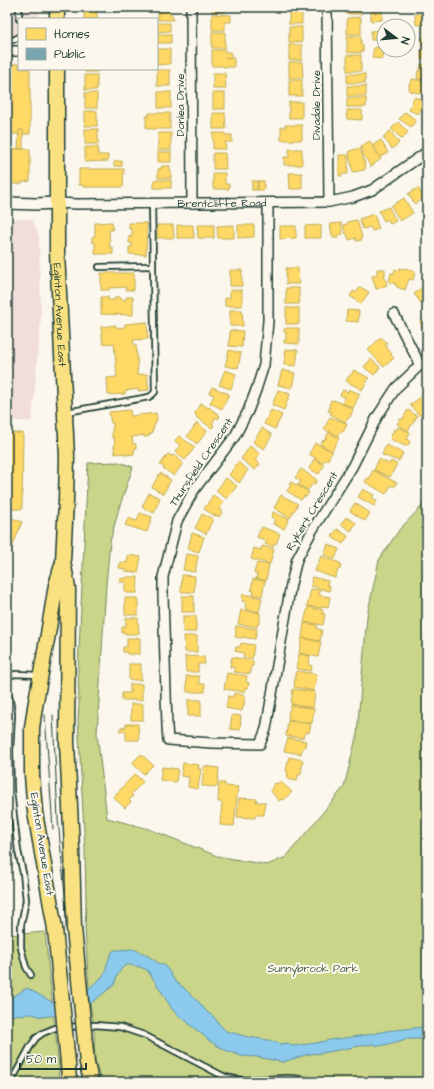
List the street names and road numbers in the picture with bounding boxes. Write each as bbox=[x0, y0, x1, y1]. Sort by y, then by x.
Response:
street label: Divadale Drive bbox=[309, 70, 324, 140]
street label: Donlea Drive bbox=[173, 73, 188, 137]
street label: Brentcliffe Road bbox=[177, 195, 267, 211]
street label: Eglinton Avenue East bbox=[49, 263, 70, 368]
street label: Thursfield Crescent bbox=[166, 414, 236, 509]
street label: Rykert Crescent bbox=[282, 468, 343, 554]
street label: Eglinton Avenue East bbox=[25, 792, 58, 897]

